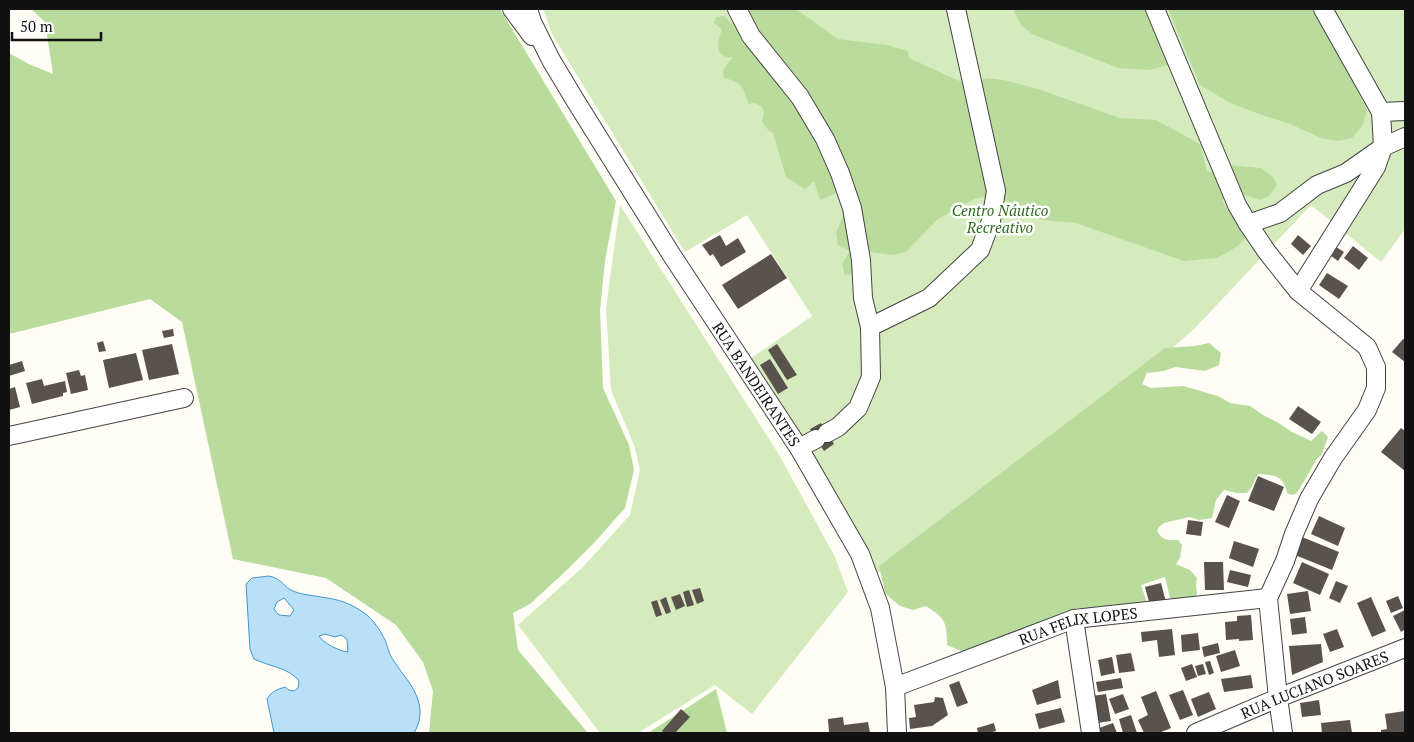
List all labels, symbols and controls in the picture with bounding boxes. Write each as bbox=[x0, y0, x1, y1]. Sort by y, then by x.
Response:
scale bar bbox=[12, 10, 101, 42]
text: 50 m bbox=[20, 16, 53, 36]
park label: Centro Náutico Recreativo bbox=[952, 200, 1049, 237]
street label: RUA BANDEIRANTES bbox=[708, 318, 805, 450]
street label: RUA FELIX LOPES bbox=[1016, 602, 1138, 649]
street label: RUA LUCIANO SOARES bbox=[1237, 646, 1391, 723]

